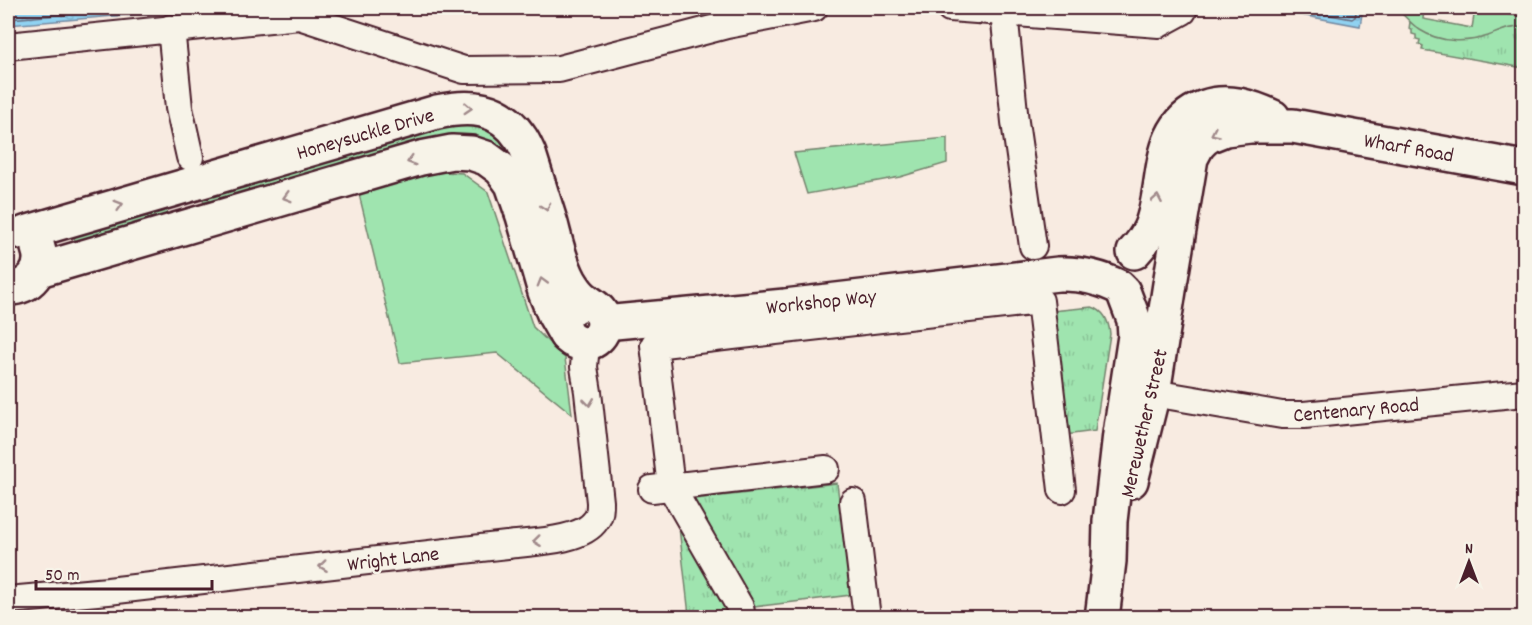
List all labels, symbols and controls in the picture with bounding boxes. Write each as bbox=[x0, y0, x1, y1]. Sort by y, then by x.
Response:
street label: Honeysuckle Drive bbox=[293, 102, 438, 170]
one-way arrow bbox=[464, 102, 473, 115]
one-way arrow bbox=[1211, 126, 1222, 138]
street label: Wharf Road bbox=[1361, 127, 1456, 173]
one-way arrow bbox=[406, 154, 417, 166]
one-way arrow bbox=[283, 190, 293, 203]
one-way arrow bbox=[1151, 194, 1163, 204]
one-way arrow bbox=[113, 200, 124, 212]
one-way arrow bbox=[538, 202, 551, 212]
one-way arrow bbox=[537, 277, 549, 288]
street label: Workshop Way bbox=[765, 283, 878, 325]
street label: Merewether Street bbox=[1114, 346, 1178, 501]
street label: Centenary Road bbox=[1292, 392, 1420, 432]
one-way arrow bbox=[583, 397, 595, 407]
north arrow bbox=[1439, 532, 1499, 592]
one-way arrow bbox=[533, 534, 542, 547]
text: N bbox=[1465, 538, 1473, 561]
street label: Wright Lane bbox=[346, 540, 441, 581]
scale bar bbox=[36, 553, 212, 591]
one-way arrow bbox=[318, 560, 327, 572]
text: 50 m bbox=[45, 564, 80, 589]

